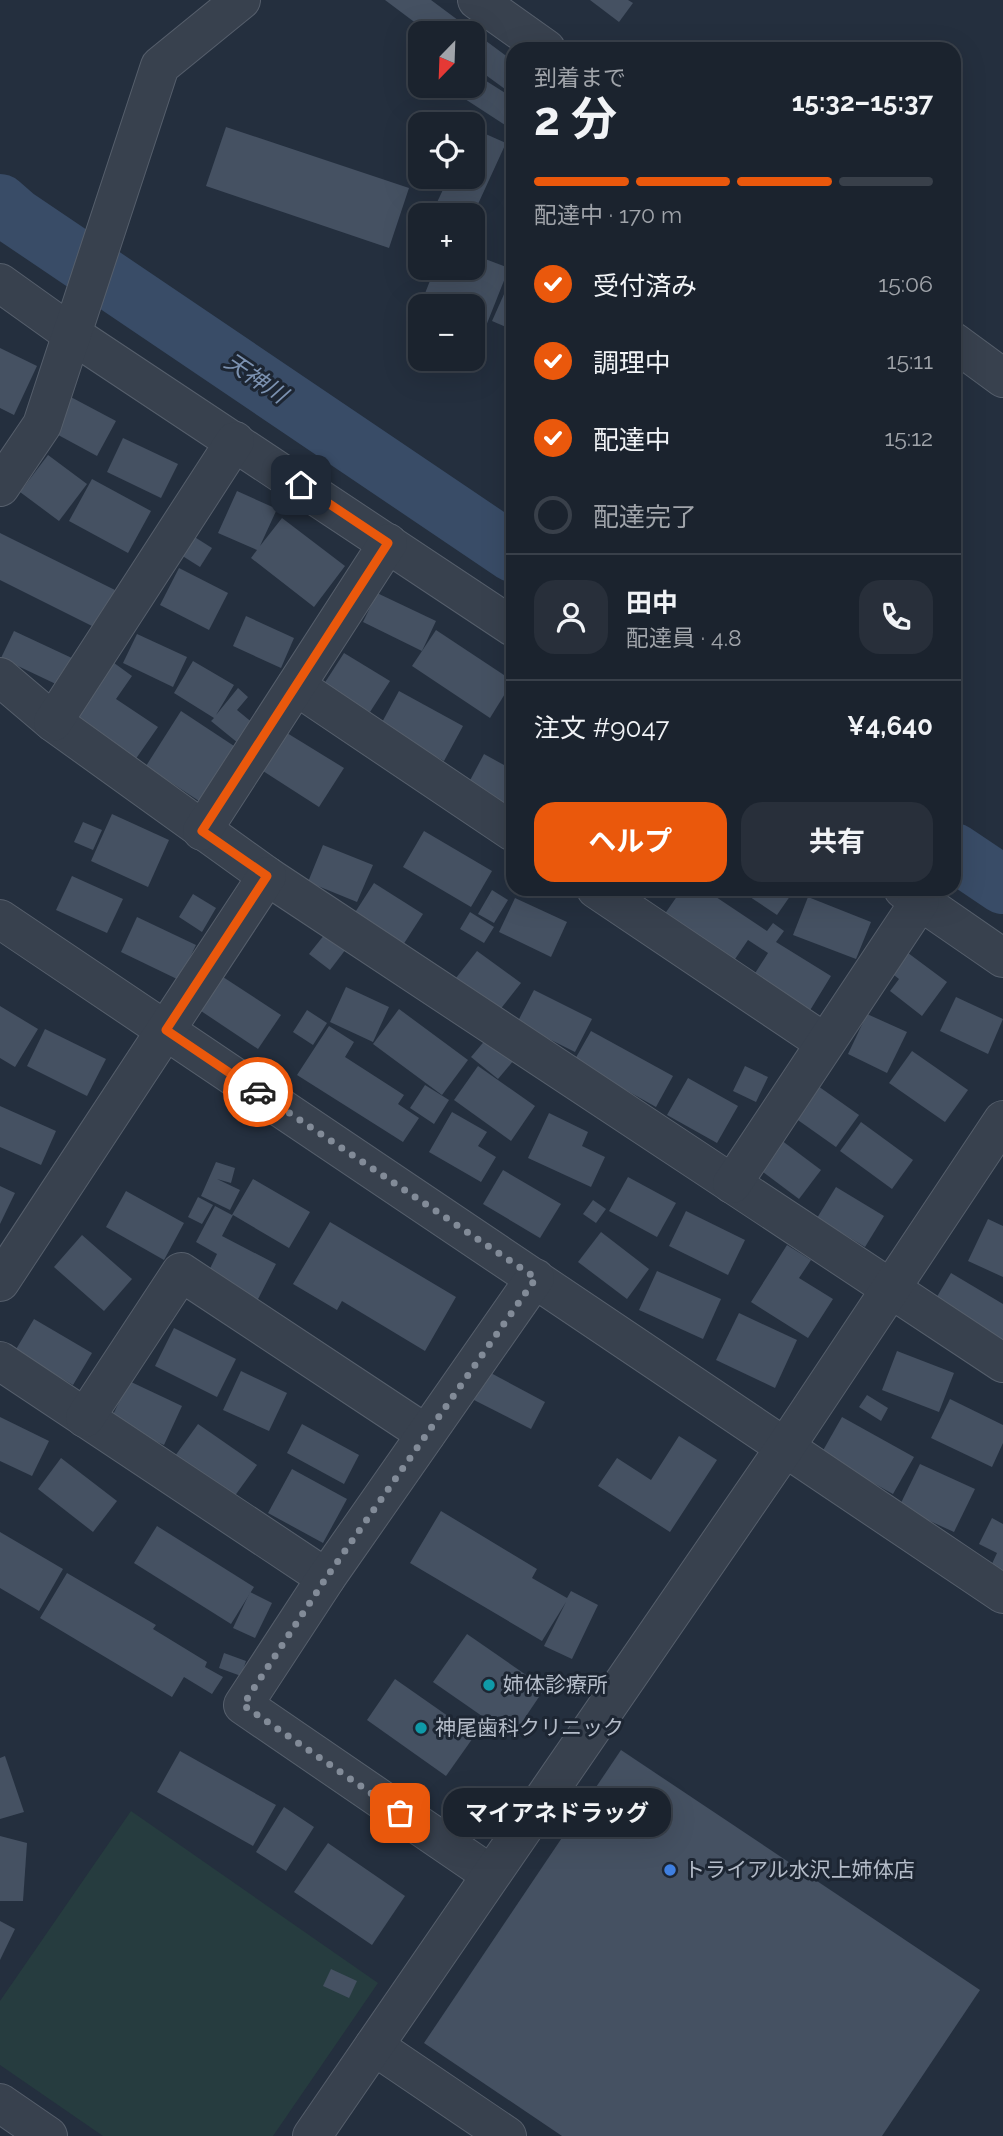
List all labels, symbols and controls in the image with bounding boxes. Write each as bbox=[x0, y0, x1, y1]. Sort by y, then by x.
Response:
north arrow bbox=[408, 21, 485, 98]
map controls bbox=[408, 21, 485, 371]
text: 到着まで bbox=[534, 64, 626, 91]
text: 15:32–15:37 bbox=[792, 87, 933, 117]
text: 2 分 bbox=[534, 92, 617, 146]
button: locate bbox=[408, 112, 485, 189]
text: 配達中 · 170 m bbox=[534, 201, 682, 228]
button: + bbox=[408, 203, 485, 280]
icon: check bbox=[534, 265, 572, 303]
text: 15:06 bbox=[878, 270, 933, 297]
text: 受付済み bbox=[593, 271, 697, 301]
button: − bbox=[408, 294, 485, 371]
icon: check bbox=[534, 342, 572, 380]
water label: 天神川 bbox=[220, 347, 295, 410]
text: 15:11 bbox=[887, 347, 933, 374]
text: 調理中 bbox=[593, 348, 671, 378]
icon: check bbox=[534, 419, 572, 457]
text: 15:12 bbox=[884, 424, 933, 451]
text: 配達中 bbox=[593, 425, 671, 455]
pin bbox=[271, 455, 331, 515]
icon: home bbox=[282, 466, 320, 504]
text: 配達完了 bbox=[593, 502, 697, 532]
button: person bbox=[534, 580, 608, 654]
button: phone bbox=[859, 580, 933, 654]
text: 田中 bbox=[626, 588, 678, 618]
text: 配達員 · 4.8 bbox=[626, 624, 742, 651]
text: ¥4,640 bbox=[847, 711, 933, 741]
text: 注文 #9047 bbox=[534, 713, 669, 743]
button: ヘルプ bbox=[534, 802, 727, 882]
button: 共有 bbox=[741, 802, 933, 882]
courier bbox=[223, 1057, 293, 1127]
icon: car bbox=[239, 1073, 277, 1111]
place label: 姉体診療所 bbox=[503, 1672, 608, 1697]
marker: 姉体診療所 bbox=[481, 1677, 497, 1693]
place label: 神尾歯科クリニック bbox=[435, 1715, 624, 1740]
marker: 神尾歯科クリニック bbox=[413, 1720, 429, 1736]
pin bbox=[370, 1783, 430, 1843]
callout: マイアネドラッグ bbox=[442, 1788, 670, 1838]
icon: bag bbox=[381, 1794, 419, 1832]
text: マイアネドラッグ bbox=[465, 1799, 649, 1826]
place label: トライアル水沢上姉体店 bbox=[684, 1857, 915, 1882]
marker: トライアル水沢上姉体店 bbox=[662, 1862, 678, 1878]

